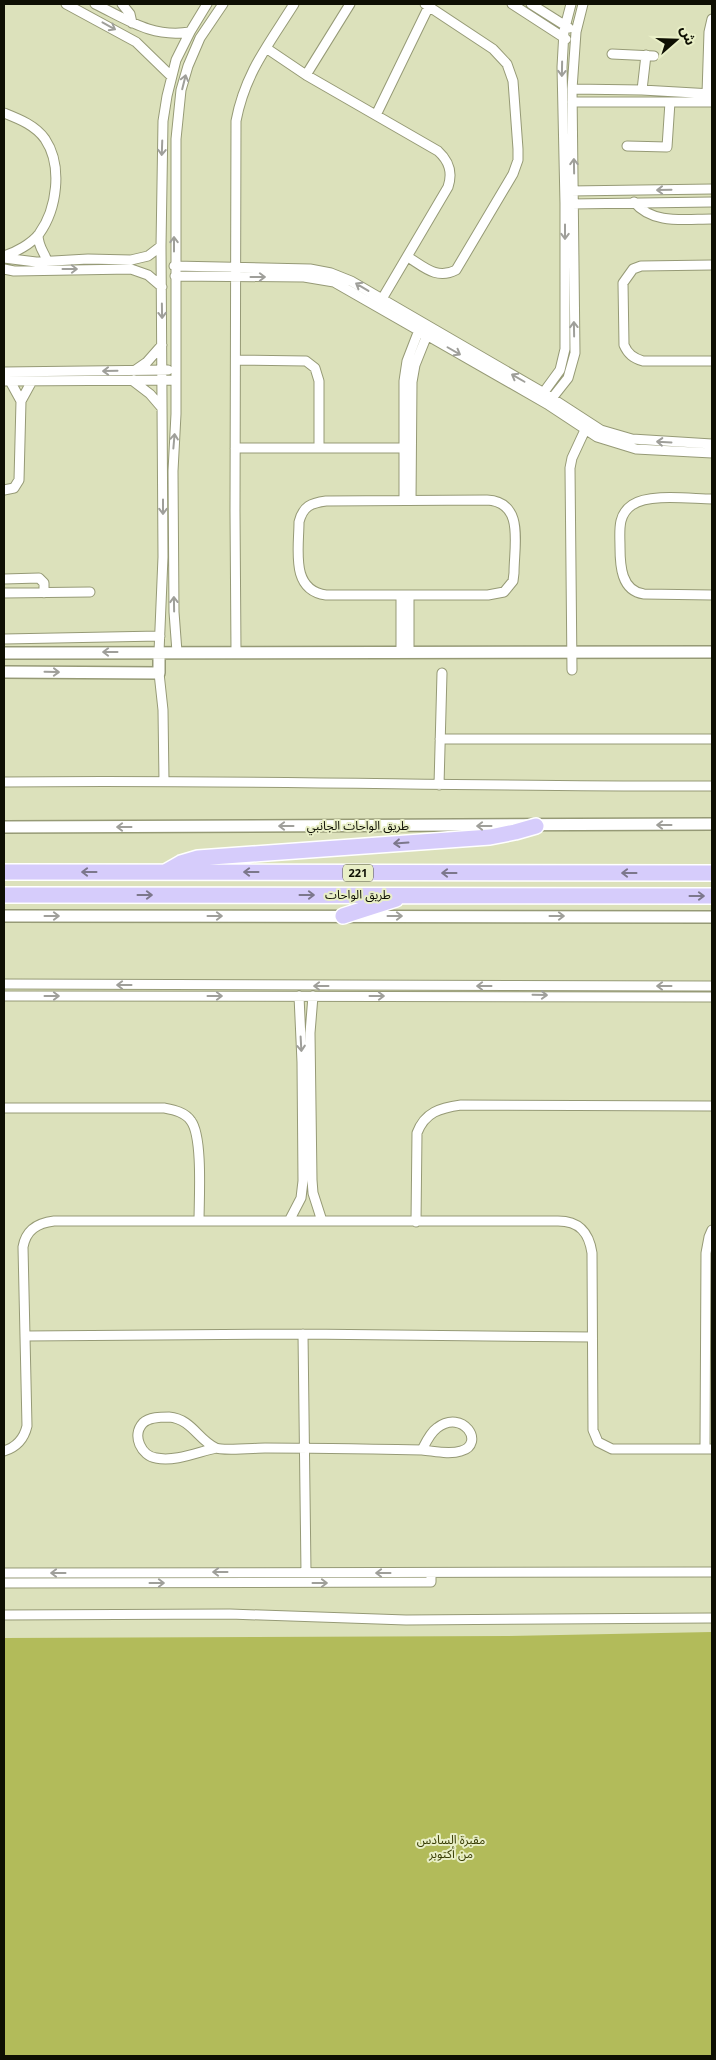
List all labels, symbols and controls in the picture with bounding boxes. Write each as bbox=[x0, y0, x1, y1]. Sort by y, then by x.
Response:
north arrow bbox=[651, 15, 701, 65]
one-way arrow bbox=[101, 22, 116, 31]
text: ش bbox=[676, 23, 701, 48]
one-way arrow bbox=[557, 60, 567, 77]
one-way arrow bbox=[179, 74, 189, 90]
one-way arrow bbox=[157, 140, 167, 156]
one-way arrow bbox=[569, 159, 579, 175]
one-way arrow bbox=[656, 185, 672, 195]
one-way arrow bbox=[560, 223, 570, 239]
one-way arrow bbox=[169, 236, 179, 252]
one-way arrow bbox=[62, 264, 78, 274]
one-way arrow bbox=[250, 272, 266, 282]
one-way arrow bbox=[356, 282, 370, 292]
one-way arrow bbox=[158, 302, 167, 318]
one-way arrow bbox=[570, 321, 579, 337]
one-way arrow bbox=[447, 346, 462, 356]
one-way arrow bbox=[102, 366, 118, 376]
one-way arrow bbox=[511, 372, 525, 382]
one-way arrow bbox=[169, 433, 179, 449]
one-way arrow bbox=[656, 437, 672, 446]
one-way arrow bbox=[158, 498, 168, 514]
one-way arrow bbox=[169, 596, 179, 612]
one-way arrow bbox=[102, 647, 118, 657]
one-way arrow bbox=[44, 667, 60, 677]
street label: طريق الواحات الجانبي bbox=[307, 817, 409, 836]
one-way arrow bbox=[656, 820, 672, 830]
one-way arrow bbox=[278, 821, 294, 831]
one-way arrow bbox=[476, 821, 492, 831]
one-way arrow bbox=[116, 822, 132, 832]
one-way arrow bbox=[394, 838, 410, 848]
road number: 221 bbox=[343, 864, 373, 881]
one-way arrow bbox=[81, 867, 97, 877]
one-way arrow bbox=[243, 867, 260, 877]
one-way arrow bbox=[441, 868, 457, 878]
one-way arrow bbox=[621, 868, 637, 878]
street label: طريق الواحات bbox=[325, 886, 391, 903]
one-way arrow bbox=[136, 890, 153, 900]
one-way arrow bbox=[299, 890, 315, 900]
one-way arrow bbox=[689, 891, 705, 901]
one-way arrow bbox=[44, 911, 60, 921]
one-way arrow bbox=[206, 911, 223, 921]
one-way arrow bbox=[386, 911, 403, 921]
one-way arrow bbox=[549, 911, 565, 921]
one-way arrow bbox=[116, 980, 132, 990]
one-way arrow bbox=[313, 981, 330, 991]
one-way arrow bbox=[476, 981, 492, 991]
one-way arrow bbox=[656, 981, 672, 991]
one-way arrow bbox=[44, 991, 60, 1001]
one-way arrow bbox=[206, 991, 223, 1001]
one-way arrow bbox=[369, 991, 385, 1001]
one-way arrow bbox=[532, 991, 548, 1000]
one-way arrow bbox=[296, 1036, 306, 1052]
one-way arrow bbox=[212, 1567, 228, 1577]
one-way arrow bbox=[50, 1568, 66, 1578]
one-way arrow bbox=[375, 1568, 391, 1578]
one-way arrow bbox=[149, 1578, 165, 1588]
one-way arrow bbox=[312, 1578, 328, 1588]
park label: مقبرة السادس من أكتوبر bbox=[417, 1831, 485, 1862]

